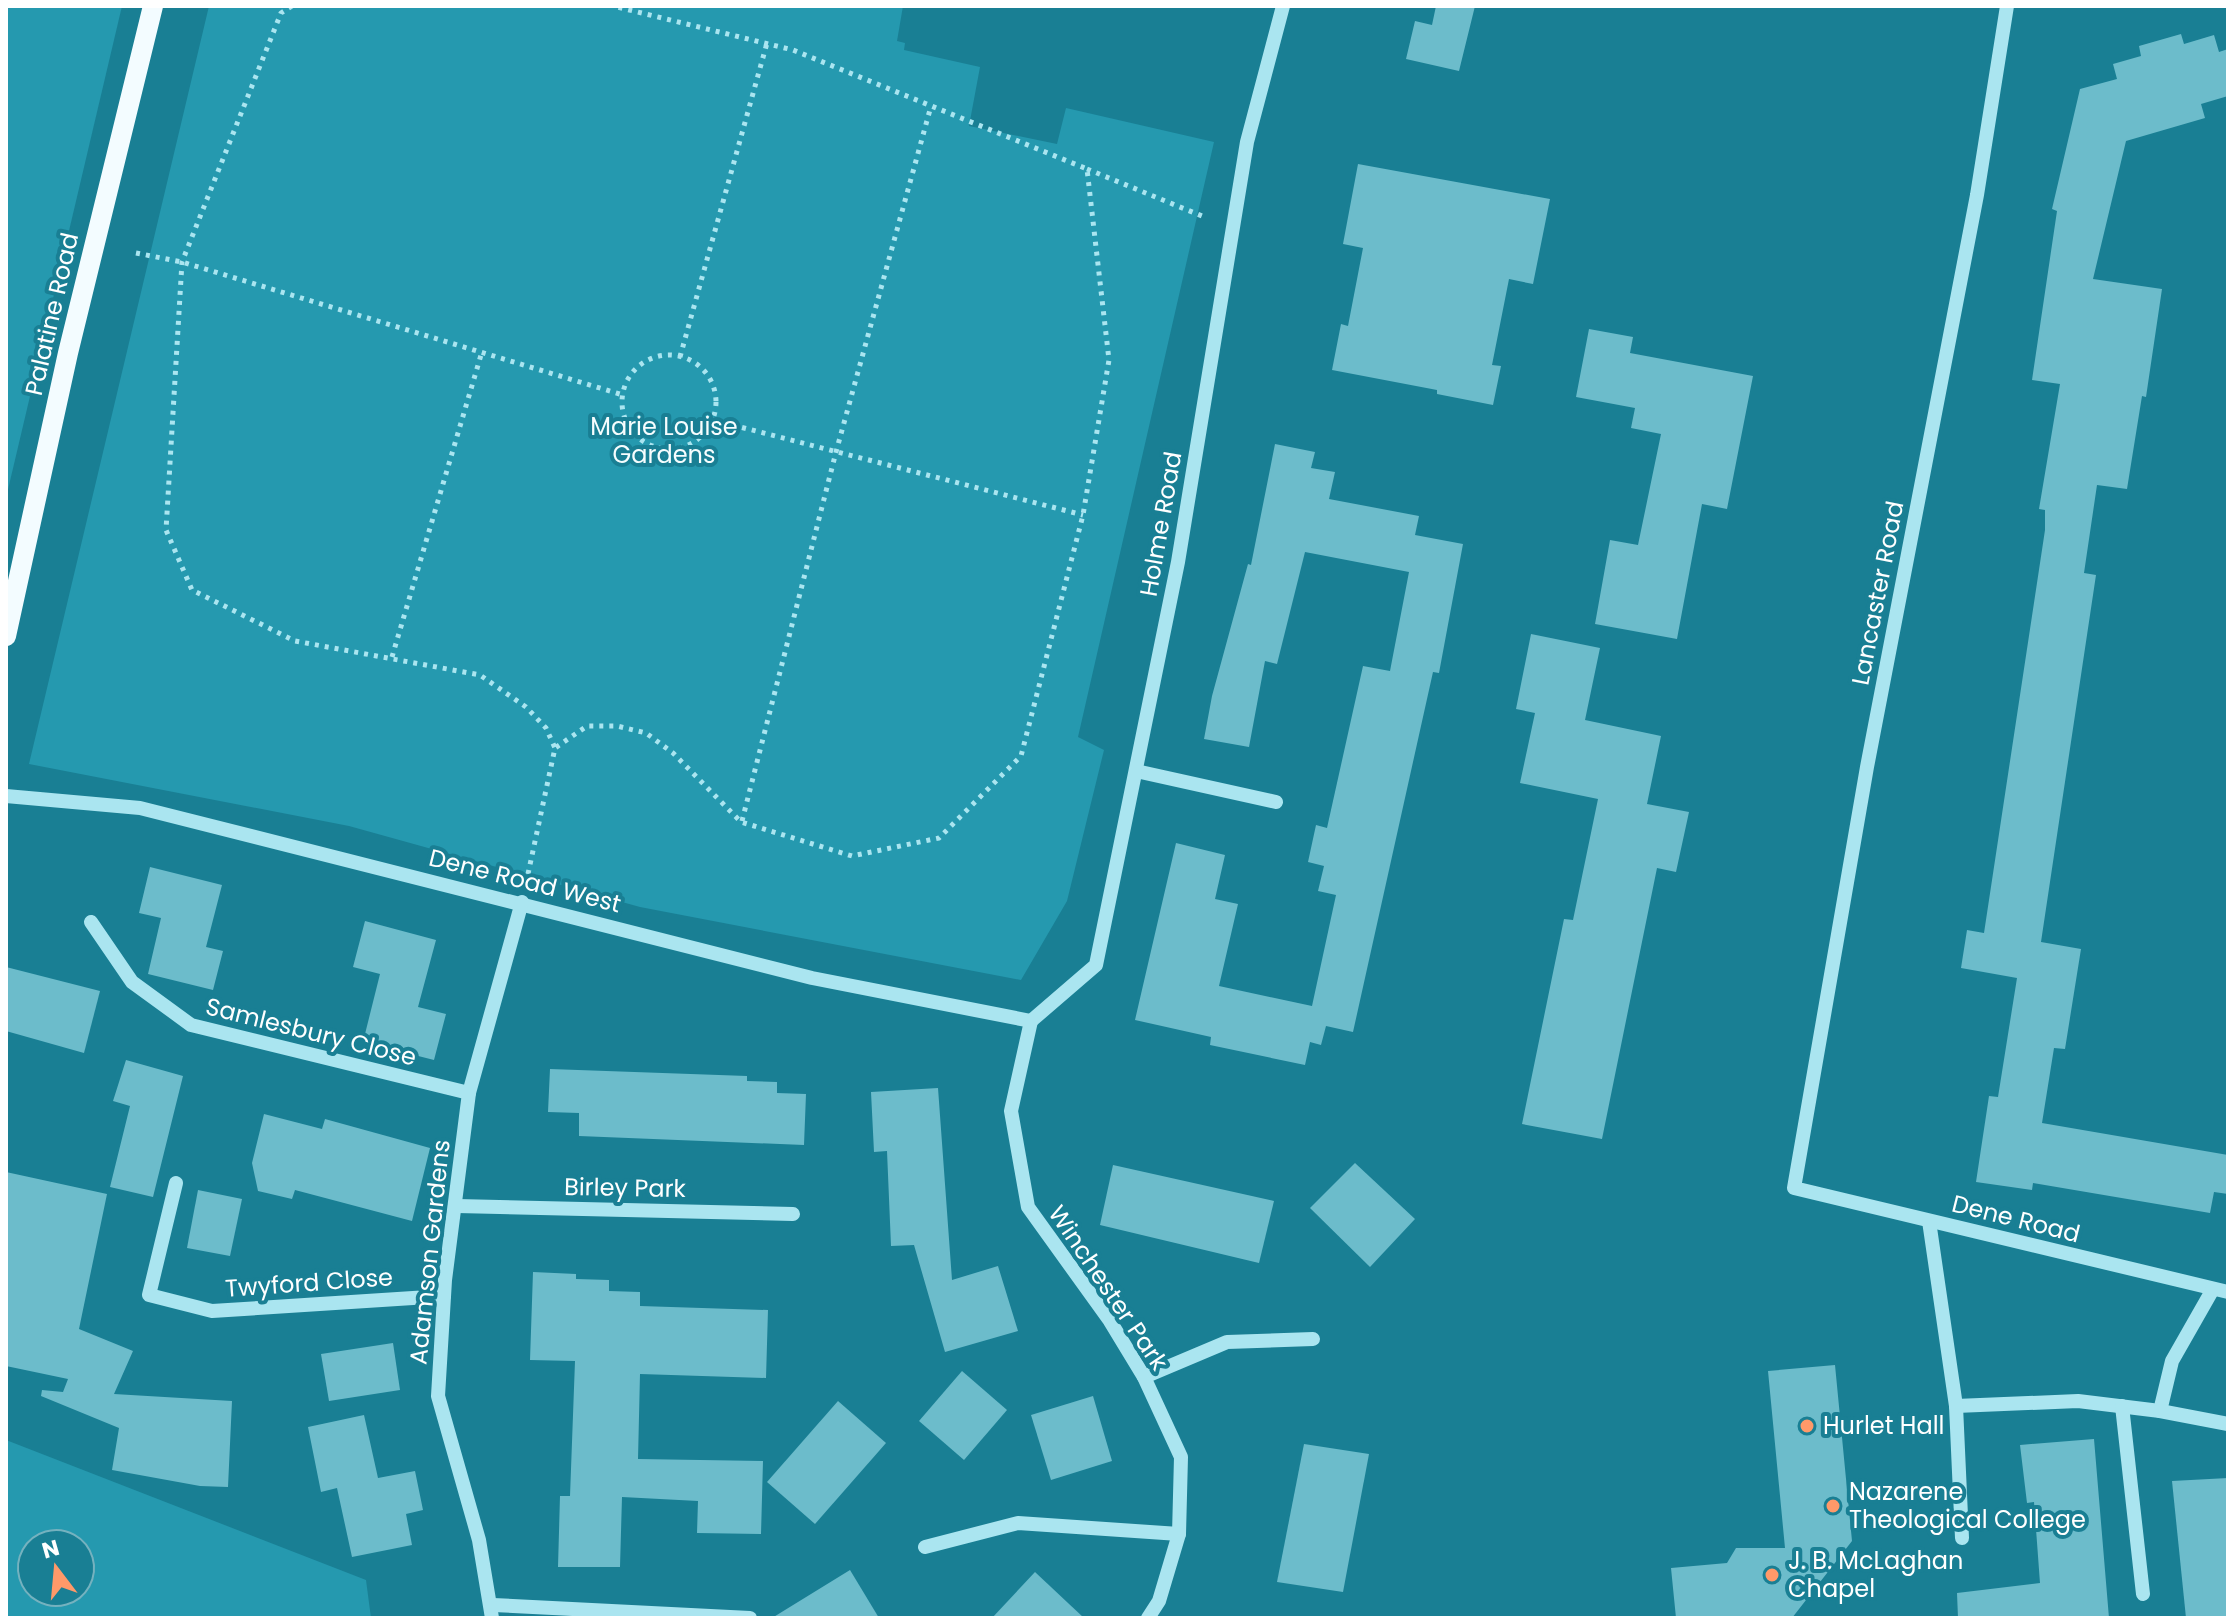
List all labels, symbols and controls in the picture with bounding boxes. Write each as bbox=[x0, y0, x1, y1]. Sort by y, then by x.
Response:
street label: Palatine Road bbox=[17, 229, 86, 398]
park label: Marie Louise Gardens bbox=[590, 410, 738, 471]
street label: Holme Road bbox=[1132, 449, 1189, 599]
street label: Lancaster Road bbox=[1844, 498, 1912, 688]
street label: Dene Road West bbox=[426, 841, 625, 920]
street label: Samlesbury Close bbox=[202, 989, 420, 1074]
street label: Adamson Gardens bbox=[401, 1138, 458, 1366]
street label: Birley Park bbox=[564, 1170, 687, 1205]
street label: Dene Road bbox=[1949, 1187, 2084, 1250]
street label: Winchester Park bbox=[1041, 1199, 1176, 1377]
street label: Twyford Close bbox=[224, 1260, 394, 1305]
place label: Hurlet Hall bbox=[1823, 1409, 1945, 1442]
marker: Hurlet Hall bbox=[1798, 1417, 1816, 1435]
place label: Nazarene Theological College bbox=[1849, 1475, 2086, 1536]
marker: Nazarene Theological College bbox=[1824, 1497, 1842, 1515]
north arrow bbox=[16, 1528, 96, 1608]
text: N bbox=[38, 1532, 63, 1566]
place label: J. B. McLaghan Chapel bbox=[1788, 1544, 1963, 1605]
marker: J. B. McLaghan Chapel bbox=[1763, 1566, 1781, 1584]

